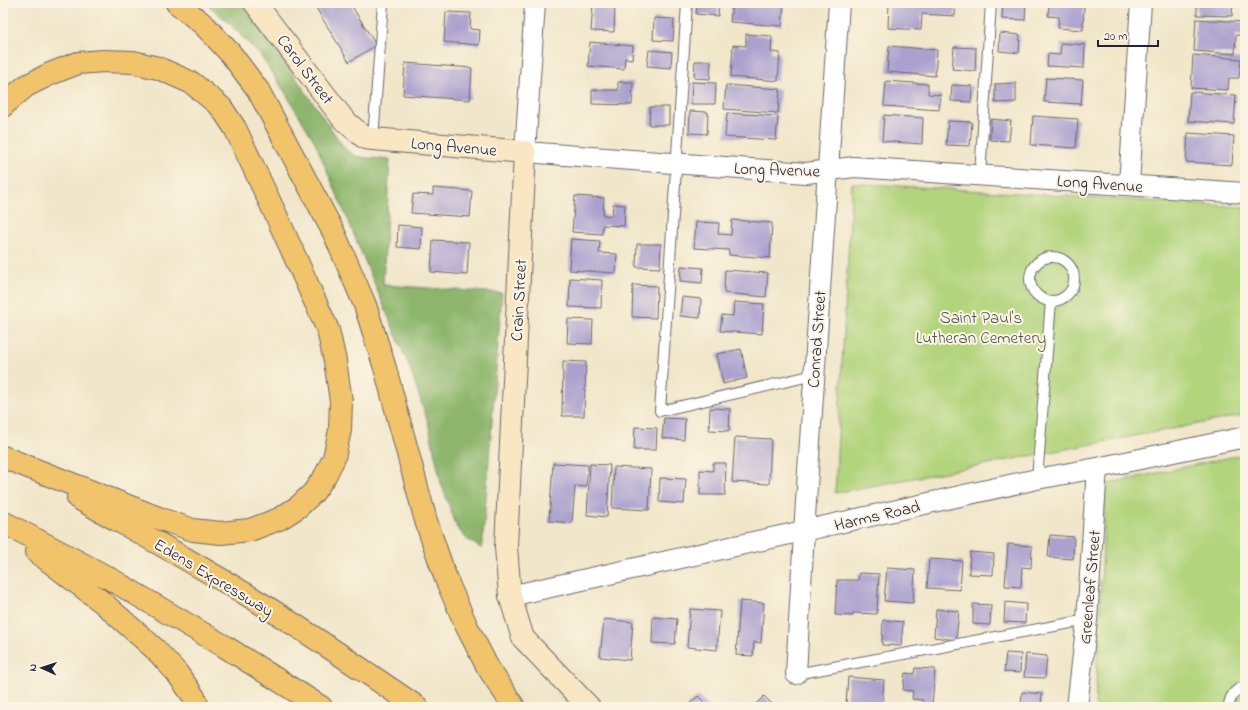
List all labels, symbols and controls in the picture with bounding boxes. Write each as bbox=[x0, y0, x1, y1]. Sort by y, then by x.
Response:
scale bar bbox=[1098, 22, 1158, 48]
text: 20 m bbox=[1104, 28, 1127, 46]
street label: Carol Street bbox=[270, 30, 340, 110]
street label: Long Avenue bbox=[410, 131, 498, 166]
street label: Long Avenue bbox=[733, 157, 821, 187]
street label: Long Avenue bbox=[1056, 169, 1144, 202]
street label: Crain Street bbox=[505, 258, 534, 342]
street label: Conrad Street bbox=[802, 289, 833, 389]
park label: Saint Paul's Lutheran Cemetery bbox=[916, 306, 1046, 352]
street label: Harms Road bbox=[832, 494, 923, 538]
street label: Greenleaf Street bbox=[1073, 529, 1108, 645]
street label: Edens Expressway bbox=[148, 533, 278, 625]
north arrow bbox=[22, 648, 62, 688]
text: N bbox=[25, 663, 41, 672]

